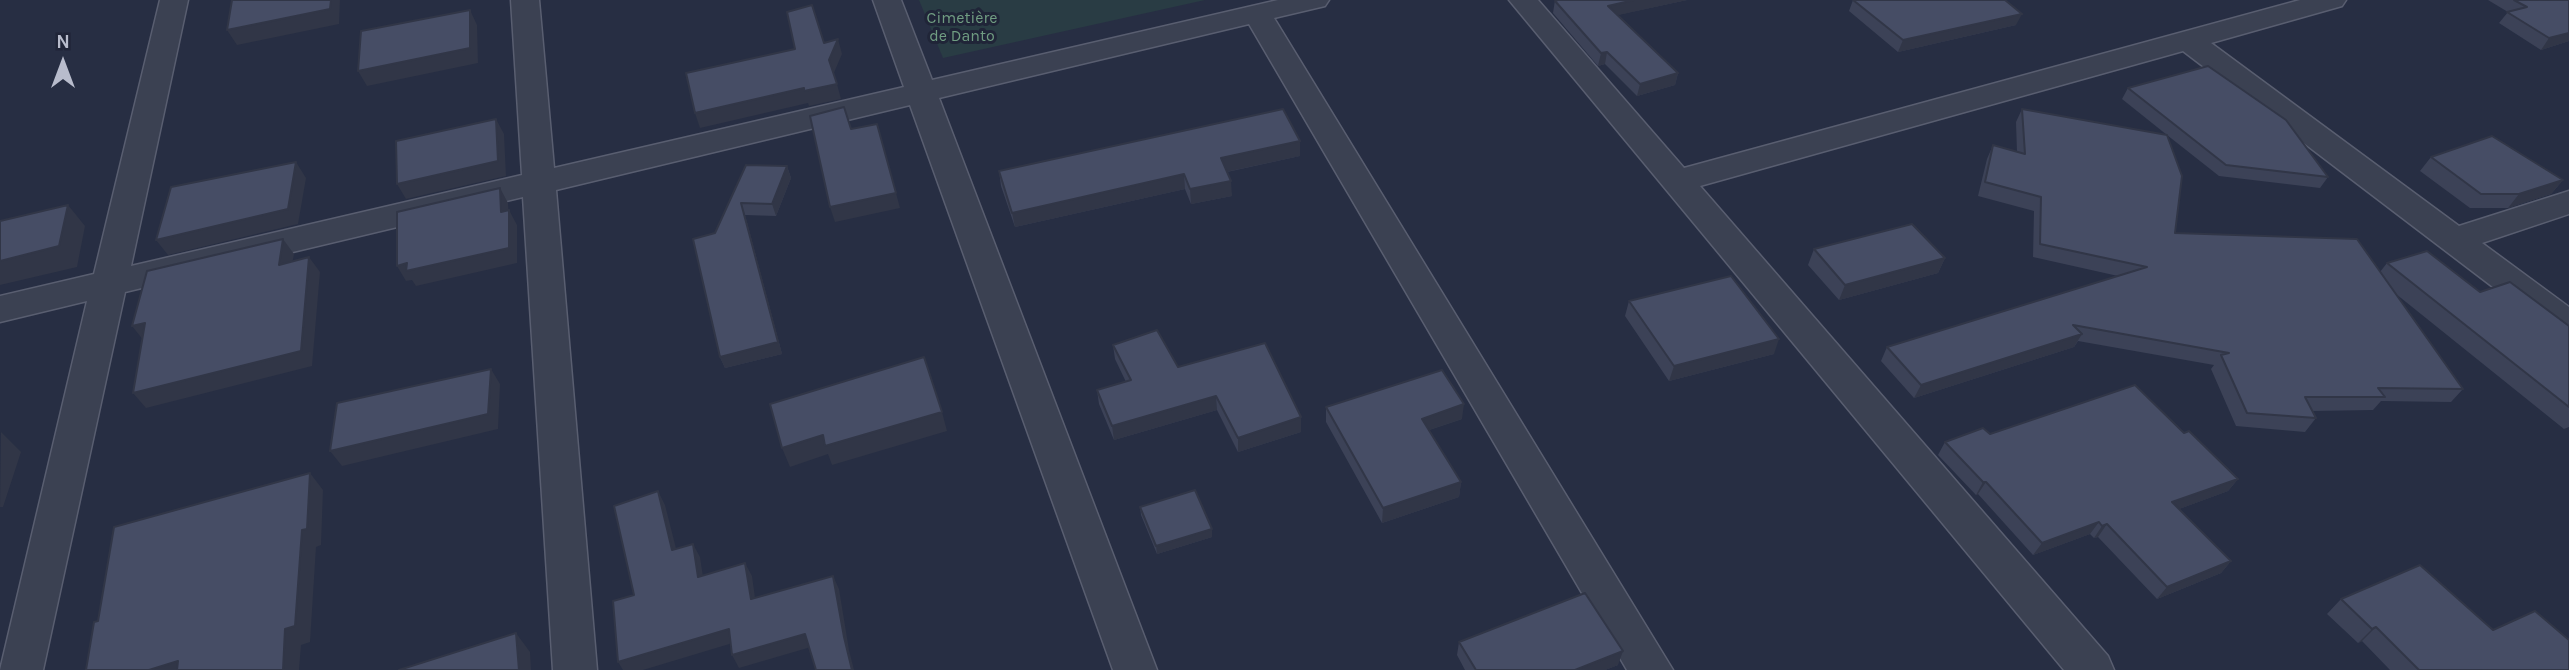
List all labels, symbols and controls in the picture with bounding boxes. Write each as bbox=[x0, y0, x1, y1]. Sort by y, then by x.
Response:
park label: Cimetière de Danto bbox=[927, 8, 997, 46]
north arrow bbox=[28, 28, 98, 98]
text: N bbox=[56, 31, 70, 53]

